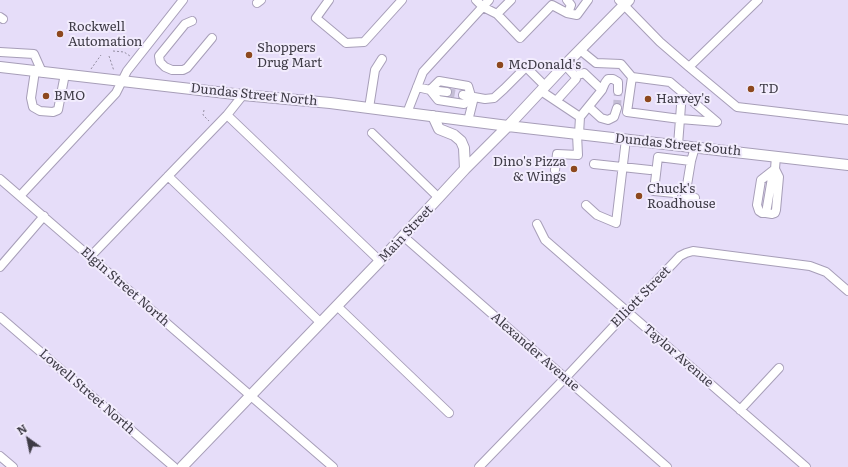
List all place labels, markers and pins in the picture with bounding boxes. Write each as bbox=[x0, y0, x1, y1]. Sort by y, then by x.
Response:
place label: Rockwell Automation bbox=[68, 19, 142, 50]
marker: Rockwell Automation bbox=[55, 29, 65, 39]
place label: Shoppers Drug Mart bbox=[257, 40, 322, 71]
marker: Shoppers Drug Mart bbox=[244, 50, 254, 60]
place label: McDonald's bbox=[508, 57, 581, 73]
marker: McDonald's bbox=[495, 60, 505, 70]
place label: TD bbox=[759, 81, 779, 97]
marker: TD bbox=[746, 84, 756, 94]
place label: BMO bbox=[54, 88, 85, 104]
marker: BMO bbox=[41, 91, 51, 101]
place label: Harvey's bbox=[656, 91, 710, 107]
marker: Harvey's bbox=[643, 94, 653, 104]
place label: Dino's Pizza & Wings bbox=[493, 154, 566, 185]
marker: Dino's Pizza & Wings bbox=[569, 164, 579, 174]
place label: Chuck's Roadhouse bbox=[647, 181, 715, 212]
marker: Chuck's Roadhouse bbox=[634, 191, 644, 201]

